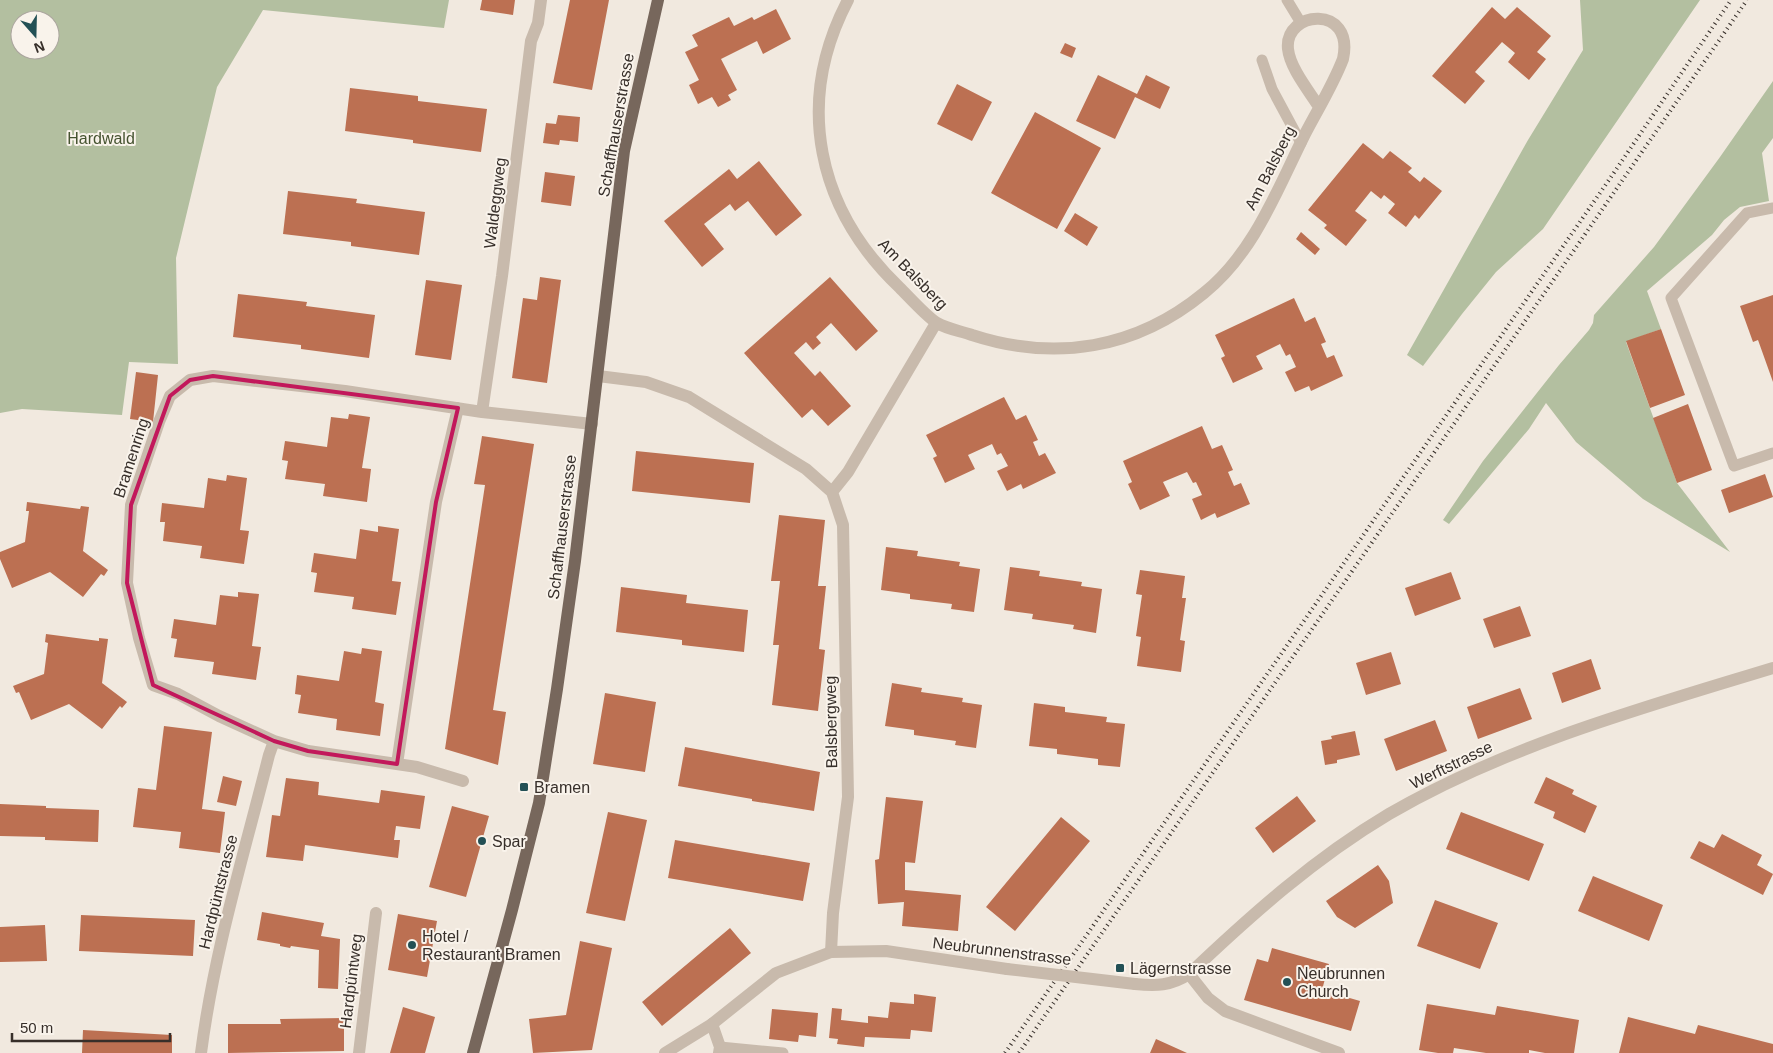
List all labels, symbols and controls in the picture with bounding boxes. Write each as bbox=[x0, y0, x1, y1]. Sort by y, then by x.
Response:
north arrow bbox=[10, 10, 60, 60]
text: N bbox=[32, 38, 47, 56]
street label: Schaffhauserstrasse bbox=[595, 52, 637, 198]
street label: Am Balsberg bbox=[1242, 123, 1298, 213]
park label: Hardwald bbox=[67, 130, 135, 147]
street label: Waldeggweg bbox=[481, 156, 509, 250]
street label: Am Balsberg bbox=[875, 235, 951, 313]
street label: Bramenring bbox=[110, 416, 152, 500]
street label: Schaffhauserstrasse bbox=[545, 454, 579, 600]
street label: Balsbergweg bbox=[822, 676, 840, 768]
street label: Werftstrasse bbox=[1407, 738, 1495, 792]
place label: Bramen bbox=[534, 779, 590, 796]
marker: Bramen bbox=[518, 781, 530, 793]
street label: Hardpüntstrasse bbox=[196, 833, 240, 951]
place label: Spar bbox=[492, 833, 526, 850]
marker: Spar bbox=[476, 835, 488, 847]
place label: Hotel / Restaurant Bramen bbox=[422, 928, 561, 963]
street label: Hardpüntweg bbox=[337, 933, 365, 1029]
street label: Neubrunnenstrasse bbox=[932, 934, 1072, 968]
marker: Hotel / Restaurant Bramen bbox=[406, 939, 418, 951]
place label: Lägernstrasse bbox=[1130, 960, 1231, 977]
marker: Lägernstrasse bbox=[1114, 962, 1126, 974]
place label: Neubrunnen Church bbox=[1297, 965, 1385, 1000]
marker: Neubrunnen Church bbox=[1281, 976, 1293, 988]
scale bar bbox=[12, 1010, 170, 1042]
text: 50 m bbox=[20, 1019, 53, 1036]

